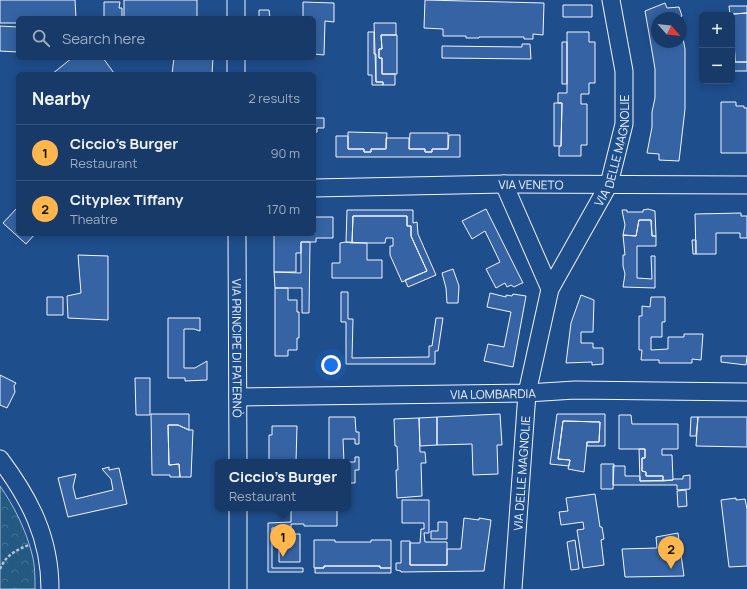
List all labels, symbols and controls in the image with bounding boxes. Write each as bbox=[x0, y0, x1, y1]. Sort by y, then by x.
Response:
north arrow bbox=[651, 12, 687, 48]
map controls bbox=[699, 12, 735, 84]
button: + bbox=[699, 12, 735, 48]
search box bbox=[16, 16, 316, 60]
icon: search bbox=[30, 27, 52, 49]
text: Search here bbox=[62, 28, 145, 49]
button: − bbox=[699, 48, 735, 84]
text: Nearby bbox=[32, 87, 90, 110]
text: 2 results bbox=[248, 89, 300, 107]
street label: VIA DELLE MAGNOLIE bbox=[590, 95, 633, 209]
text: Ciccio's Burger bbox=[70, 133, 178, 154]
text: 1 bbox=[42, 144, 48, 162]
text: 90 m bbox=[270, 144, 300, 162]
text: Restaurant bbox=[70, 154, 137, 172]
street label: VIA VENETO bbox=[498, 175, 564, 193]
text: Cityplex Tiffany bbox=[70, 189, 183, 210]
text: 2 bbox=[41, 200, 49, 218]
text: 170 m bbox=[267, 200, 300, 218]
text: Theatre bbox=[70, 210, 118, 228]
street label: VIA PRINCIPE DI PATERNÒ bbox=[229, 278, 246, 418]
your location bbox=[321, 355, 341, 375]
street label: VIA LOMBARDIA bbox=[450, 384, 537, 403]
street label: VIA DELLE MAGNOLIE bbox=[509, 415, 534, 531]
popup bbox=[215, 459, 351, 511]
text: Ciccio's Burger bbox=[229, 466, 337, 487]
text: Restaurant bbox=[229, 487, 296, 505]
pin: 1 bbox=[270, 524, 296, 557]
pin: 2 bbox=[658, 536, 684, 569]

